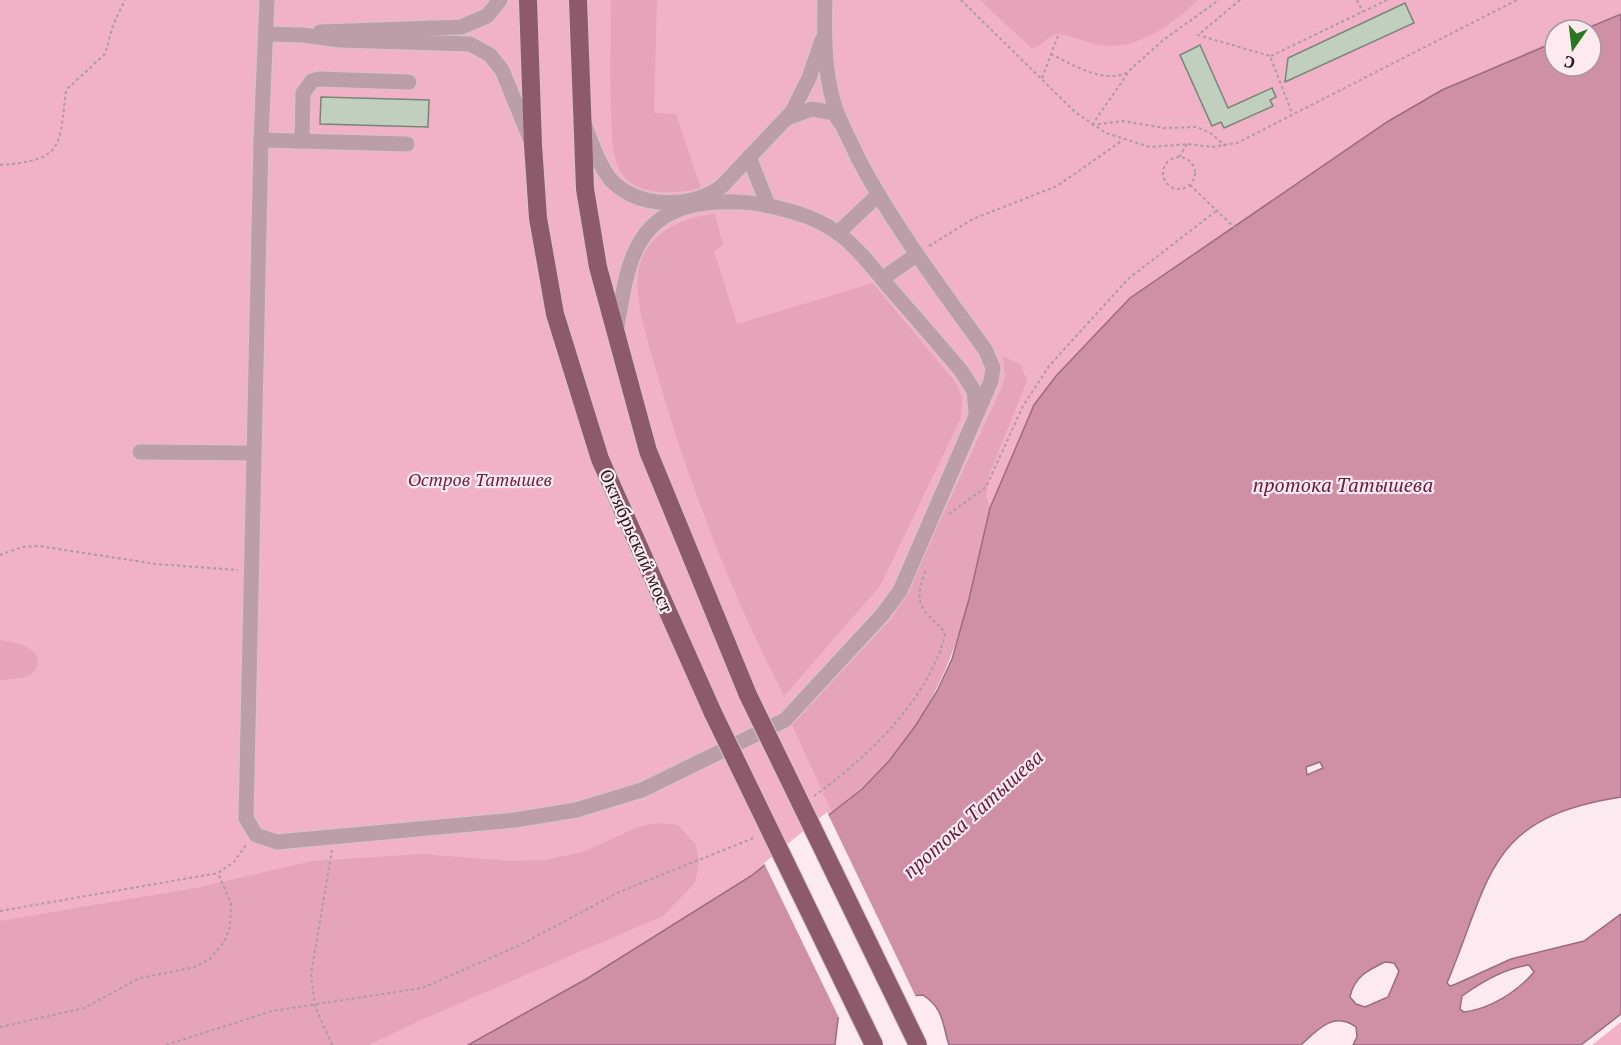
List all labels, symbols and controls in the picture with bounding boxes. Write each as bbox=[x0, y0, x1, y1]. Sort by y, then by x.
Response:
north arrow bbox=[1543, 18, 1603, 78]
text: С bbox=[1562, 51, 1577, 74]
street label: Октябрьский мост bbox=[595, 465, 679, 616]
park label: Остров Татышев bbox=[408, 467, 552, 491]
water label: протока Татышева bbox=[1253, 471, 1433, 498]
water label: протока Татышева bbox=[897, 743, 1049, 884]

